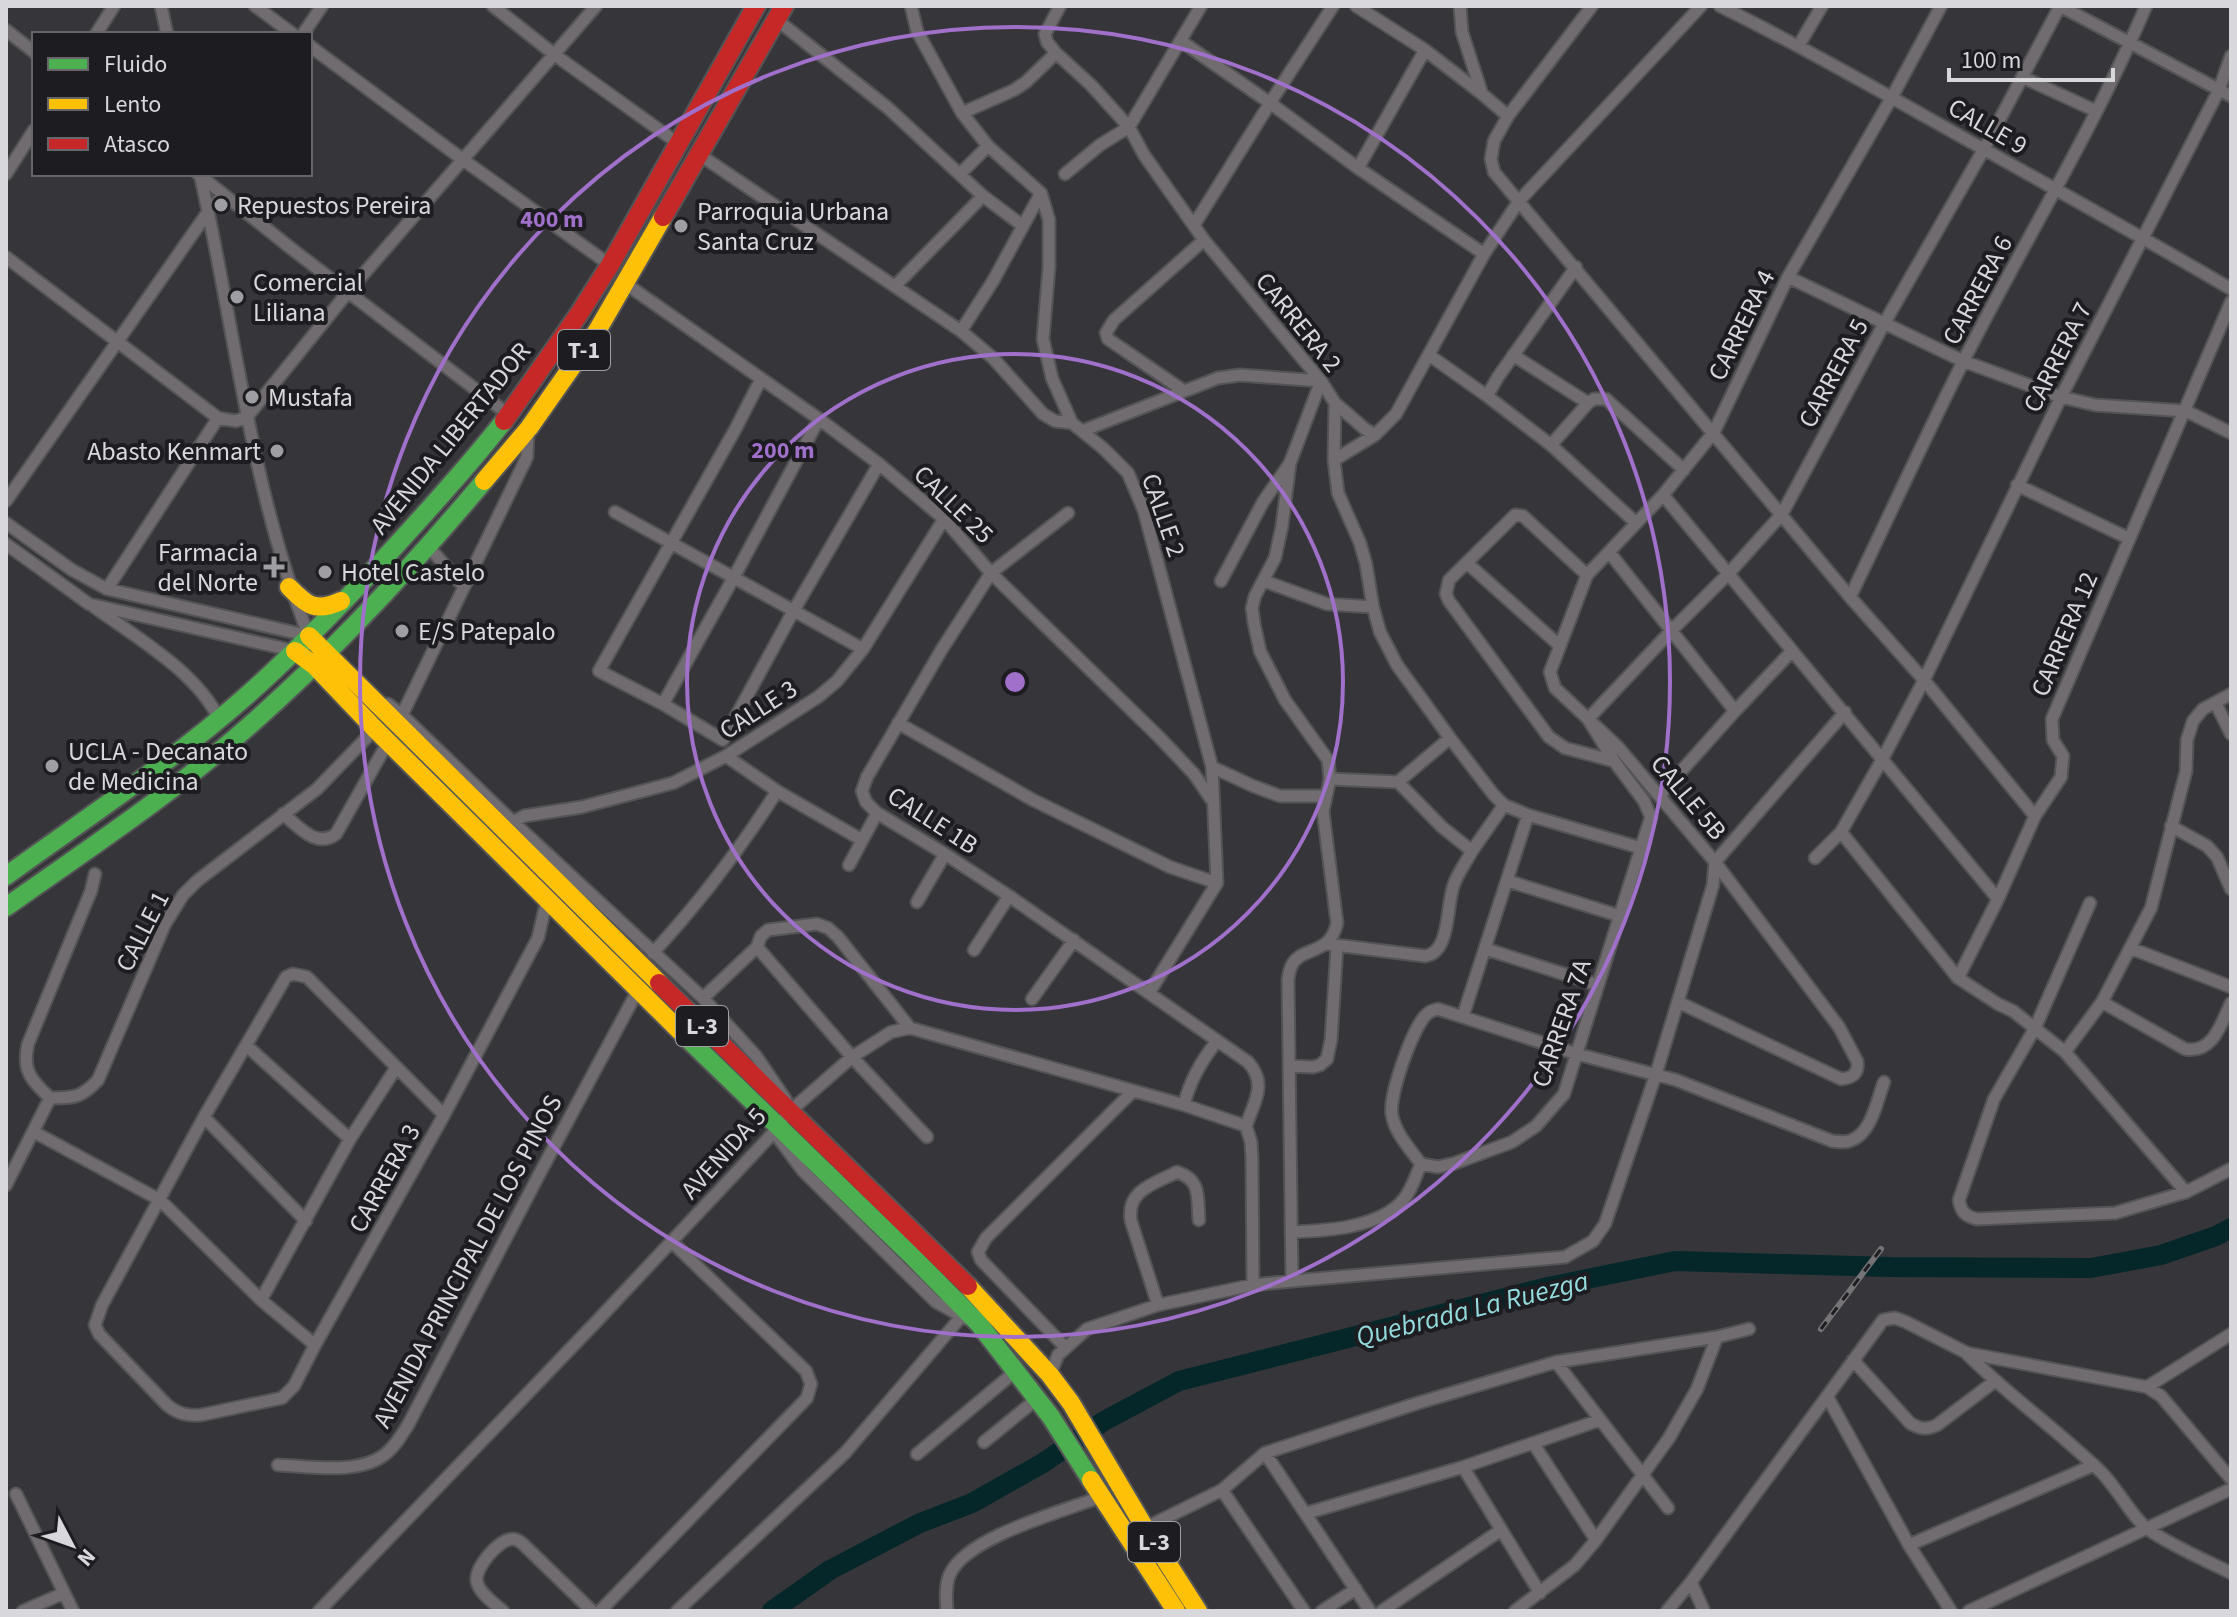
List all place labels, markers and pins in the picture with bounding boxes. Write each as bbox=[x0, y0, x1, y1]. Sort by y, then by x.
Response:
place label: Repuestos Pereira bbox=[237, 187, 431, 224]
place label: Parroquia Urbana Santa Cruz bbox=[697, 193, 889, 260]
marker: Repuestos Pereira bbox=[212, 196, 230, 214]
marker: Parroquia Urbana Santa Cruz bbox=[672, 217, 690, 235]
place label: Comercial Liliana bbox=[253, 264, 363, 331]
marker: Comercial Liliana bbox=[228, 288, 246, 306]
place label: Mustafa bbox=[268, 379, 353, 416]
marker: Mustafa bbox=[243, 388, 261, 406]
place label: Abasto Kenmart bbox=[87, 433, 261, 470]
marker: Abasto Kenmart bbox=[268, 442, 286, 460]
place label: Farmacia del Norte bbox=[158, 534, 258, 601]
place label: Hotel Castelo bbox=[341, 554, 485, 591]
marker: Farmacia del Norte bbox=[265, 558, 283, 576]
marker: Hotel Castelo bbox=[316, 563, 334, 581]
place label: E/S Patepalo bbox=[418, 613, 555, 650]
marker: E/S Patepalo bbox=[393, 622, 411, 640]
centre of rings bbox=[1001, 668, 1029, 696]
place label: UCLA - Decanato de Medicina bbox=[68, 733, 248, 800]
marker: UCLA - Decanato de Medicina bbox=[43, 757, 61, 775]

